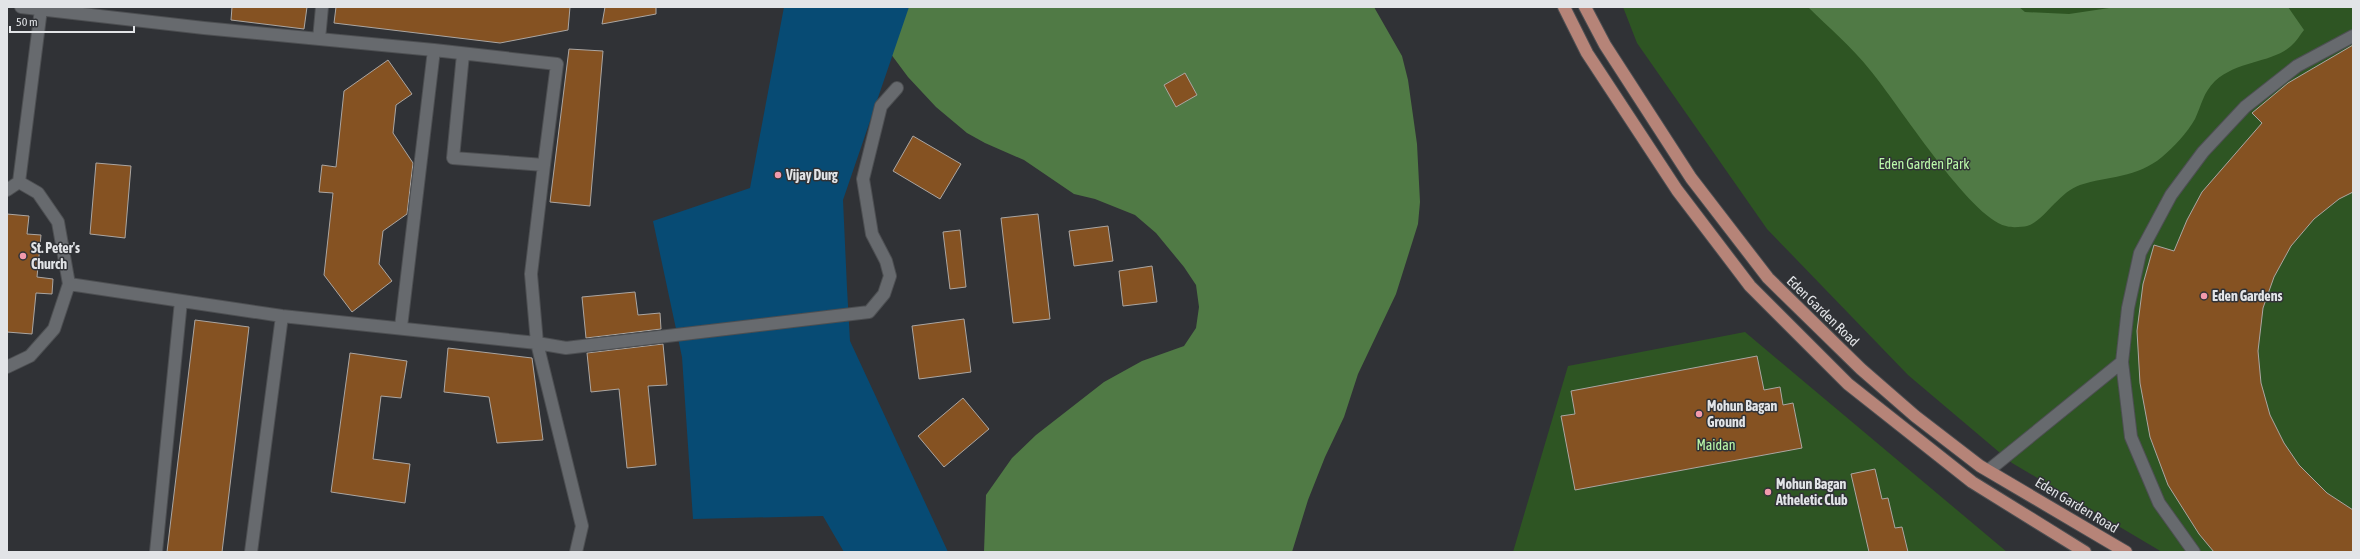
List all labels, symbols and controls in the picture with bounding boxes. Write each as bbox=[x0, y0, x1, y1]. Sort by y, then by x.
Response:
scale bar bbox=[10, 8, 134, 34]
text: 50 m bbox=[16, 15, 38, 29]
park label: Eden Garden Park bbox=[1879, 156, 1969, 172]
place label: Vijay Durg bbox=[785, 167, 839, 183]
marker: Vijay Durg bbox=[773, 170, 783, 180]
place label: St. Peter's Church bbox=[31, 240, 80, 272]
marker: St. Peter's Church bbox=[18, 251, 28, 261]
street label: Eden Garden Road bbox=[1784, 273, 1862, 349]
place label: Eden Gardens bbox=[2212, 288, 2283, 304]
marker: Eden Gardens bbox=[2199, 291, 2209, 301]
place label: Mohun Bagan Ground bbox=[1707, 398, 1778, 430]
marker: Mohun Bagan Ground bbox=[1694, 409, 1704, 419]
park label: Maidan bbox=[1696, 437, 1736, 453]
street label: Eden Garden Road bbox=[2033, 474, 2121, 536]
place label: Mohun Bagan Atheletic Club bbox=[1775, 476, 1848, 508]
marker: Mohun Bagan Atheletic Club bbox=[1763, 487, 1773, 497]

